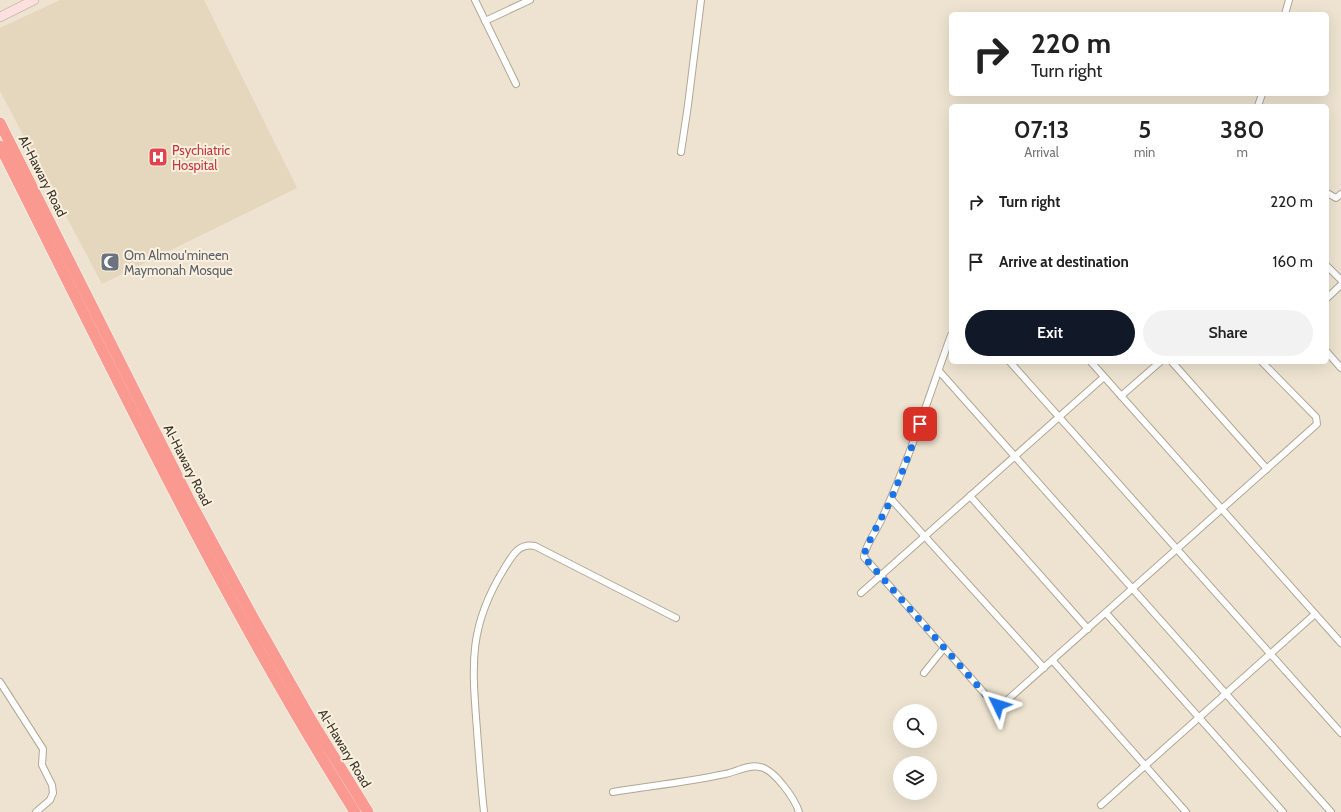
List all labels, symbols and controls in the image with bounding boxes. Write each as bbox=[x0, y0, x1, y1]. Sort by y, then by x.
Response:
text: 220 m bbox=[1031, 26, 1111, 60]
icon: right bbox=[965, 28, 1017, 80]
text: Turn right bbox=[1031, 60, 1102, 82]
text: 07:13 bbox=[1014, 115, 1069, 144]
text: 5 bbox=[1138, 115, 1151, 144]
text: 380 bbox=[1220, 115, 1264, 144]
street label: Al-Hawary Road bbox=[16, 133, 70, 219]
place label: Psychiatric Hospital bbox=[172, 142, 230, 173]
text: Arrival bbox=[1024, 144, 1059, 160]
text: min bbox=[1134, 144, 1155, 160]
text: m bbox=[1236, 144, 1248, 160]
hospital icon: Psychiatric Hospital bbox=[147, 146, 169, 168]
icon: right bbox=[965, 191, 987, 213]
text: Turn right bbox=[999, 193, 1060, 211]
text: 220 m bbox=[1270, 193, 1313, 211]
place label: Om Almou'mineen Maymonah Mosque bbox=[124, 247, 233, 278]
mosque icon: Om Almou'mineen Maymonah Mosque bbox=[99, 251, 121, 273]
icon: arrive bbox=[965, 251, 987, 273]
text: Arrive at destination bbox=[999, 253, 1129, 271]
text: 160 m bbox=[1273, 253, 1313, 271]
button: Exit bbox=[965, 310, 1135, 356]
button: Share bbox=[1143, 310, 1313, 356]
pin bbox=[903, 407, 937, 441]
icon: arrive bbox=[909, 413, 931, 435]
street label: Al-Hawary Road bbox=[161, 422, 215, 508]
position arrow bbox=[977, 684, 1019, 726]
map controls bbox=[893, 704, 937, 800]
button: search bbox=[893, 704, 937, 748]
street label: Al-Hawary Road bbox=[315, 706, 375, 790]
button: layers bbox=[893, 756, 937, 800]

